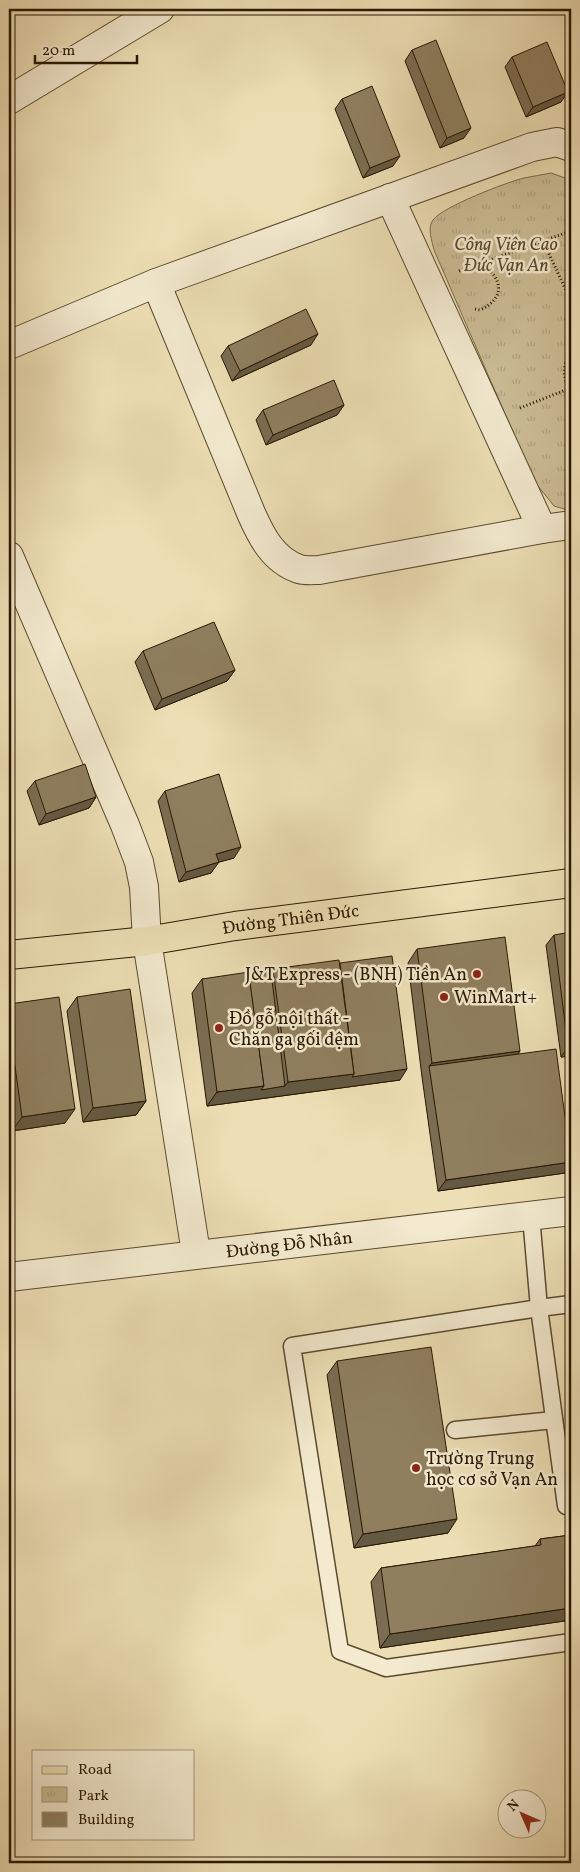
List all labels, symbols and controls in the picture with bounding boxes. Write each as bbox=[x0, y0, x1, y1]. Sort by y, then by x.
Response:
scale bar bbox=[35, 32, 138, 64]
text: 20 m bbox=[42, 41, 75, 62]
park label: Công Viên Cao Đức Vạn An bbox=[454, 233, 558, 279]
street label: Đường Thiên Đức bbox=[220, 899, 361, 942]
place label: J&T Express - (BNH) Tiền An bbox=[245, 963, 467, 988]
marker: J&T Express - (BNH) Tiền An bbox=[471, 968, 483, 980]
place label: WinMart+ bbox=[454, 986, 537, 1011]
marker: WinMart+ bbox=[438, 991, 450, 1003]
place label: Đồ gỗ nội thất - Chăn ga gối đệm bbox=[229, 1007, 359, 1053]
marker: Đồ gỗ nội thất - Chăn ga gối đệm bbox=[213, 1022, 225, 1034]
street label: Đường Đỗ Nhân bbox=[224, 1226, 354, 1265]
place label: Trường Trung học cơ sở Vạn An bbox=[426, 1447, 558, 1493]
marker: Trường Trung học cơ sở Vạn An bbox=[410, 1462, 422, 1474]
legend bbox=[32, 1750, 195, 1840]
text: Road bbox=[78, 1760, 112, 1781]
text: Park bbox=[78, 1786, 109, 1807]
north arrow bbox=[498, 1790, 548, 1840]
text: N bbox=[504, 1796, 524, 1816]
text: Building bbox=[78, 1810, 135, 1831]

